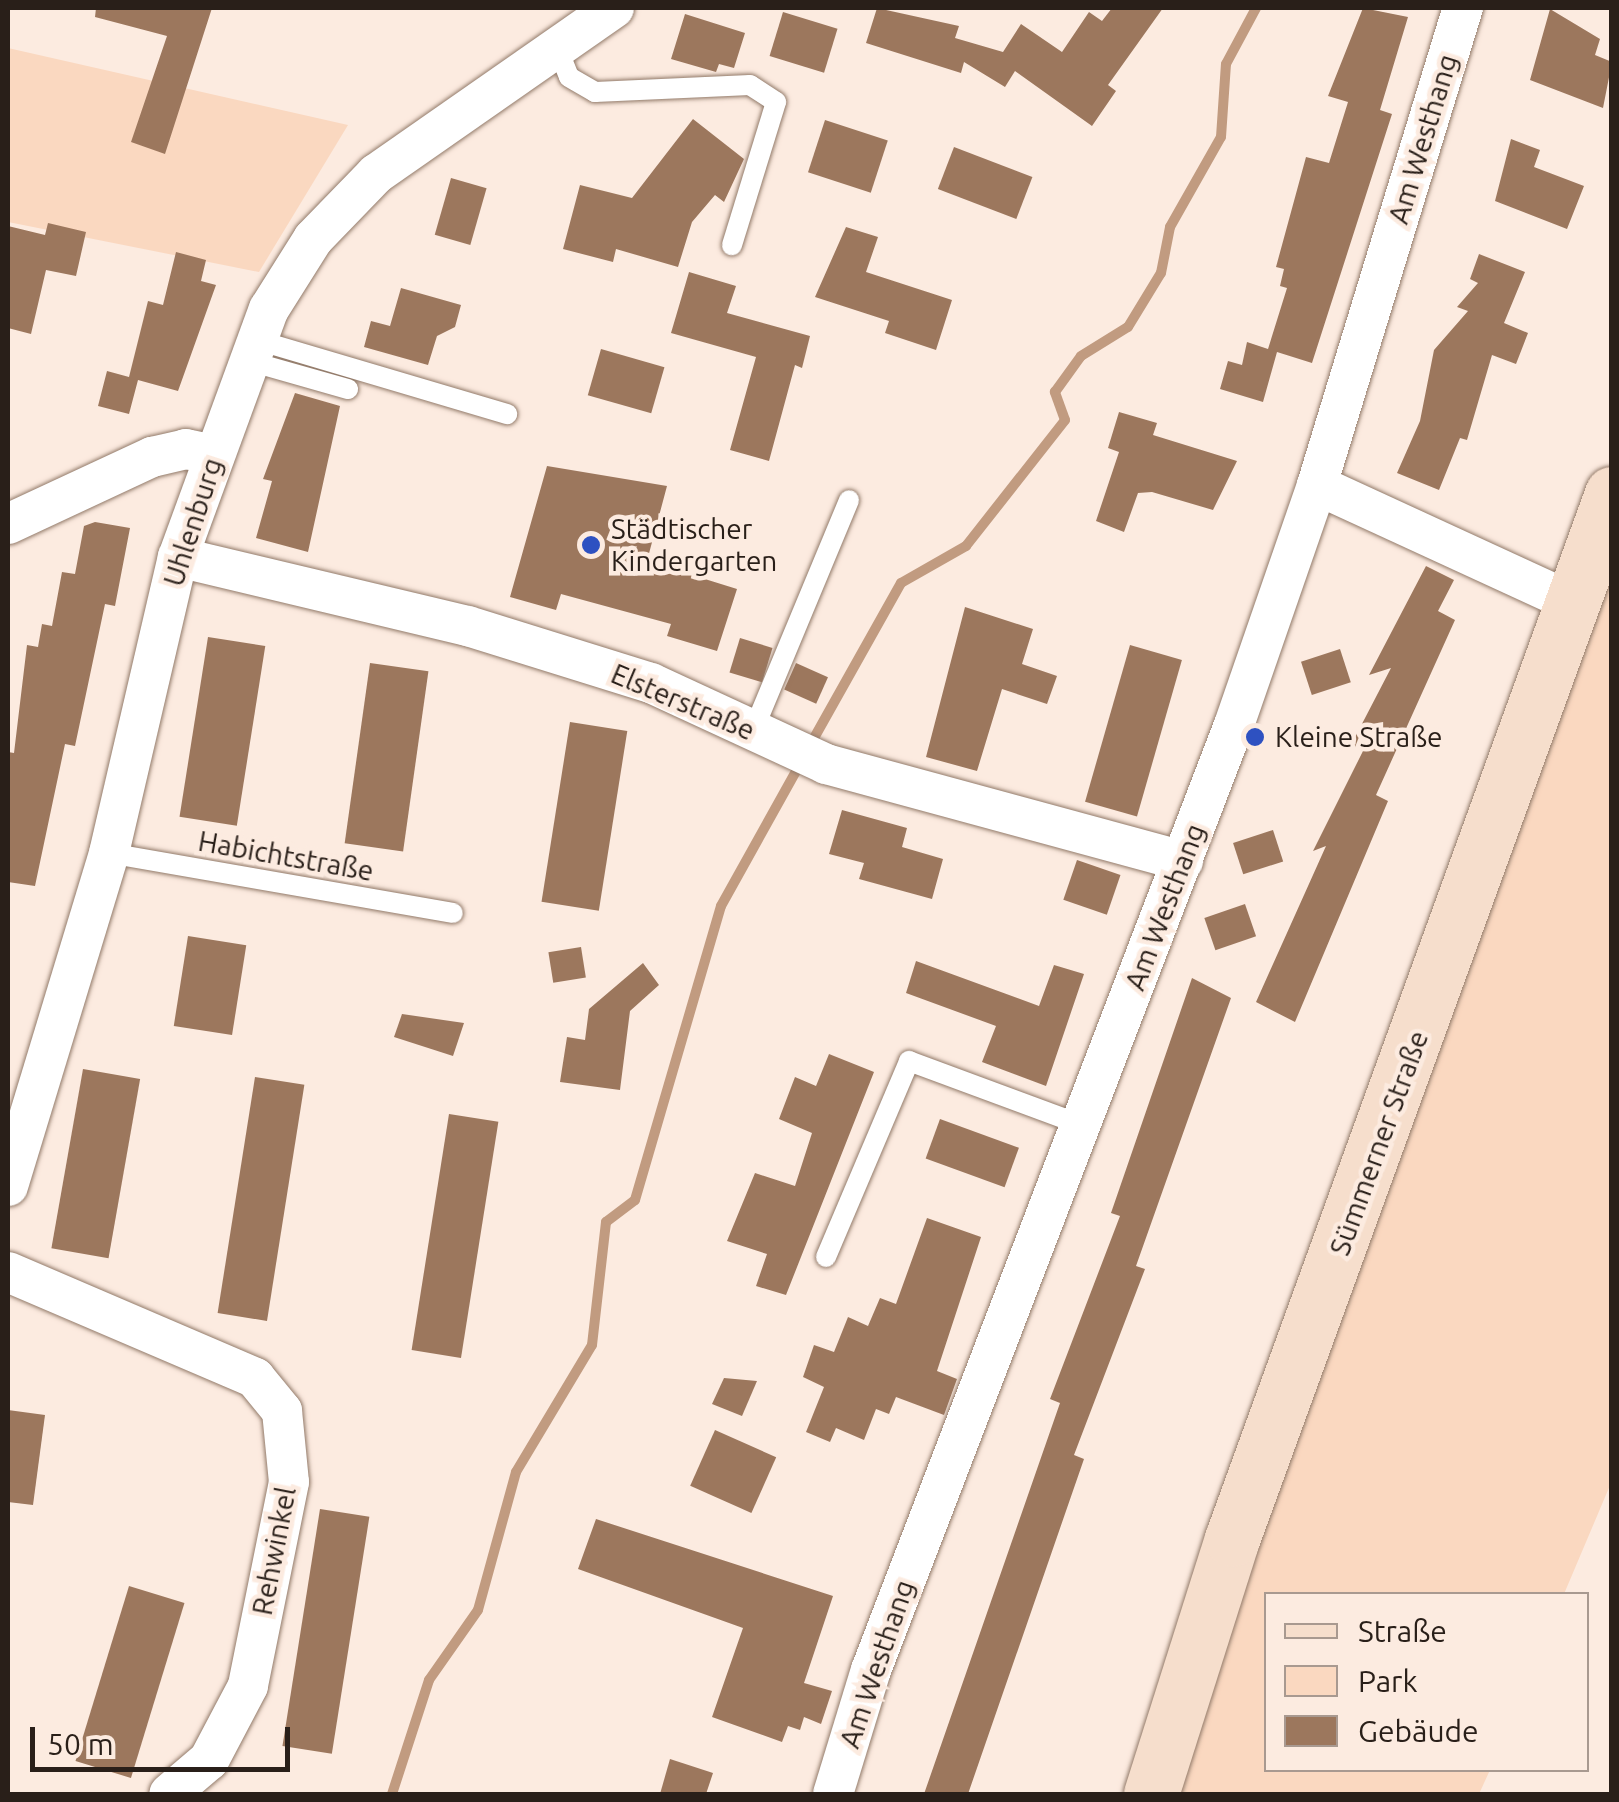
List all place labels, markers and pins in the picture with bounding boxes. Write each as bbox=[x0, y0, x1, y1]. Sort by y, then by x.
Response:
place label: Städtischer Kindergarten bbox=[611, 512, 777, 578]
marker: Städtischer Kindergarten bbox=[580, 534, 602, 556]
place label: Kleine Straße bbox=[1275, 720, 1442, 754]
marker: Kleine Straße bbox=[1244, 726, 1266, 748]

